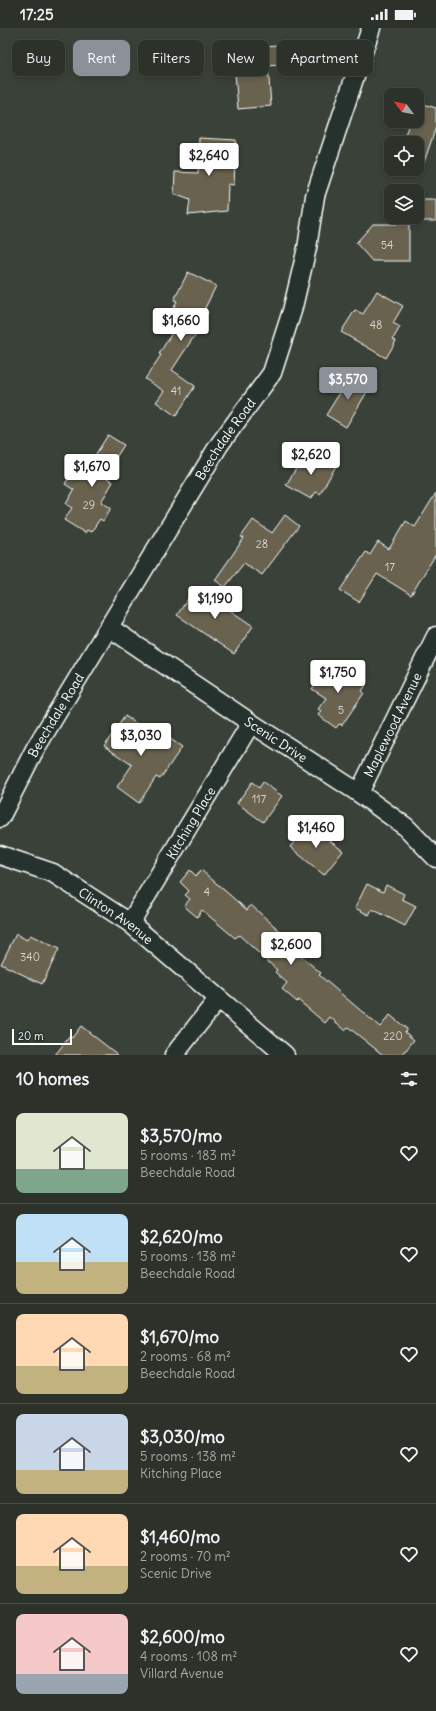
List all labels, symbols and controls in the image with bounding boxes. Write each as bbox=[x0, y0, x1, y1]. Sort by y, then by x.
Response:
text: 17:25 bbox=[20, 5, 54, 24]
chip: Buy bbox=[12, 40, 65, 76]
chip: Rent bbox=[73, 40, 130, 76]
chip: Filters bbox=[138, 40, 204, 76]
chip: New bbox=[212, 40, 269, 76]
chip: Apartment bbox=[277, 40, 373, 76]
north arrow bbox=[384, 88, 424, 128]
map controls bbox=[384, 88, 424, 224]
button: locate bbox=[384, 136, 424, 176]
pin: $2,640 bbox=[176, 143, 242, 177]
text: $2,640 bbox=[189, 147, 229, 164]
button: layers bbox=[384, 184, 424, 224]
house number: 54 bbox=[381, 238, 393, 252]
pin: $1,660 bbox=[148, 308, 214, 342]
text: $1,660 bbox=[162, 312, 200, 329]
house number: 48 bbox=[370, 318, 382, 332]
pin: $3,570 bbox=[315, 367, 381, 401]
text: $3,570 bbox=[328, 371, 368, 388]
house number: 41 bbox=[171, 384, 181, 398]
street label: Beechdale Road bbox=[191, 395, 259, 483]
pin: $2,620 bbox=[278, 442, 344, 476]
text: $2,620 bbox=[291, 446, 331, 463]
pin: $1,670 bbox=[59, 454, 125, 488]
text: $1,670 bbox=[73, 458, 111, 475]
house number: 29 bbox=[83, 498, 95, 512]
house number: 28 bbox=[256, 537, 268, 551]
house number: 17 bbox=[385, 560, 395, 574]
pin: $1,190 bbox=[182, 586, 248, 620]
text: $1,190 bbox=[197, 590, 233, 607]
pin: $1,750 bbox=[305, 660, 371, 694]
text: $1,750 bbox=[319, 664, 357, 681]
street label: Beechdale Road bbox=[24, 670, 88, 760]
street label: Maplewood Avenue bbox=[360, 670, 425, 780]
house number: 5 bbox=[338, 703, 344, 717]
street label: Scenic Drive bbox=[241, 713, 311, 766]
pin: $3,030 bbox=[108, 723, 174, 757]
text: $3,030 bbox=[120, 727, 162, 744]
street label: Kitching Place bbox=[162, 783, 219, 862]
house number: 117 bbox=[252, 792, 267, 806]
pin: $1,460 bbox=[283, 815, 349, 849]
text: $1,460 bbox=[297, 819, 335, 836]
street label: Clinton Avenue bbox=[75, 883, 157, 948]
house number: 4 bbox=[204, 885, 210, 899]
pin: $2,600 bbox=[258, 932, 324, 966]
text: $2,600 bbox=[270, 936, 312, 953]
house number: 340 bbox=[20, 950, 40, 964]
scale bar bbox=[12, 1027, 72, 1046]
text: 20 m bbox=[18, 1029, 44, 1043]
house number: 220 bbox=[383, 1029, 403, 1043]
text: 10 homes bbox=[16, 1068, 89, 1090]
icon: filters bbox=[398, 1068, 420, 1090]
text: $3,570/mo bbox=[140, 1125, 222, 1147]
icon: home bbox=[48, 1129, 96, 1177]
icon: heart bbox=[398, 1142, 420, 1164]
text: 5 rooms · 183 m² bbox=[140, 1147, 236, 1164]
text: Beechdale Road bbox=[140, 1164, 235, 1181]
text: $2,620/mo bbox=[140, 1226, 223, 1248]
icon: home bbox=[48, 1230, 96, 1278]
icon: heart bbox=[398, 1243, 420, 1265]
text: 5 rooms · 138 m² bbox=[140, 1248, 236, 1265]
text: Beechdale Road bbox=[140, 1265, 235, 1282]
text: $1,670/mo bbox=[140, 1326, 219, 1348]
icon: home bbox=[48, 1330, 96, 1378]
icon: heart bbox=[398, 1343, 420, 1365]
text: 2 rooms · 68 m² bbox=[140, 1348, 231, 1365]
text: Beechdale Road bbox=[140, 1365, 235, 1382]
text: $3,030/mo bbox=[140, 1426, 225, 1448]
icon: home bbox=[48, 1430, 96, 1478]
icon: heart bbox=[398, 1443, 420, 1465]
text: 5 rooms · 138 m² bbox=[140, 1448, 236, 1465]
text: Kitching Place bbox=[140, 1465, 222, 1482]
text: $1,460/mo bbox=[140, 1526, 220, 1548]
icon: home bbox=[48, 1530, 96, 1578]
icon: heart bbox=[398, 1543, 420, 1565]
text: 2 rooms · 70 m² bbox=[140, 1548, 231, 1565]
text: Scenic Drive bbox=[140, 1565, 212, 1582]
text: $2,600/mo bbox=[140, 1626, 225, 1648]
icon: home bbox=[48, 1630, 96, 1678]
icon: heart bbox=[398, 1643, 420, 1665]
text: 4 rooms · 108 m² bbox=[140, 1648, 237, 1665]
text: Villard Avenue bbox=[140, 1665, 224, 1682]

